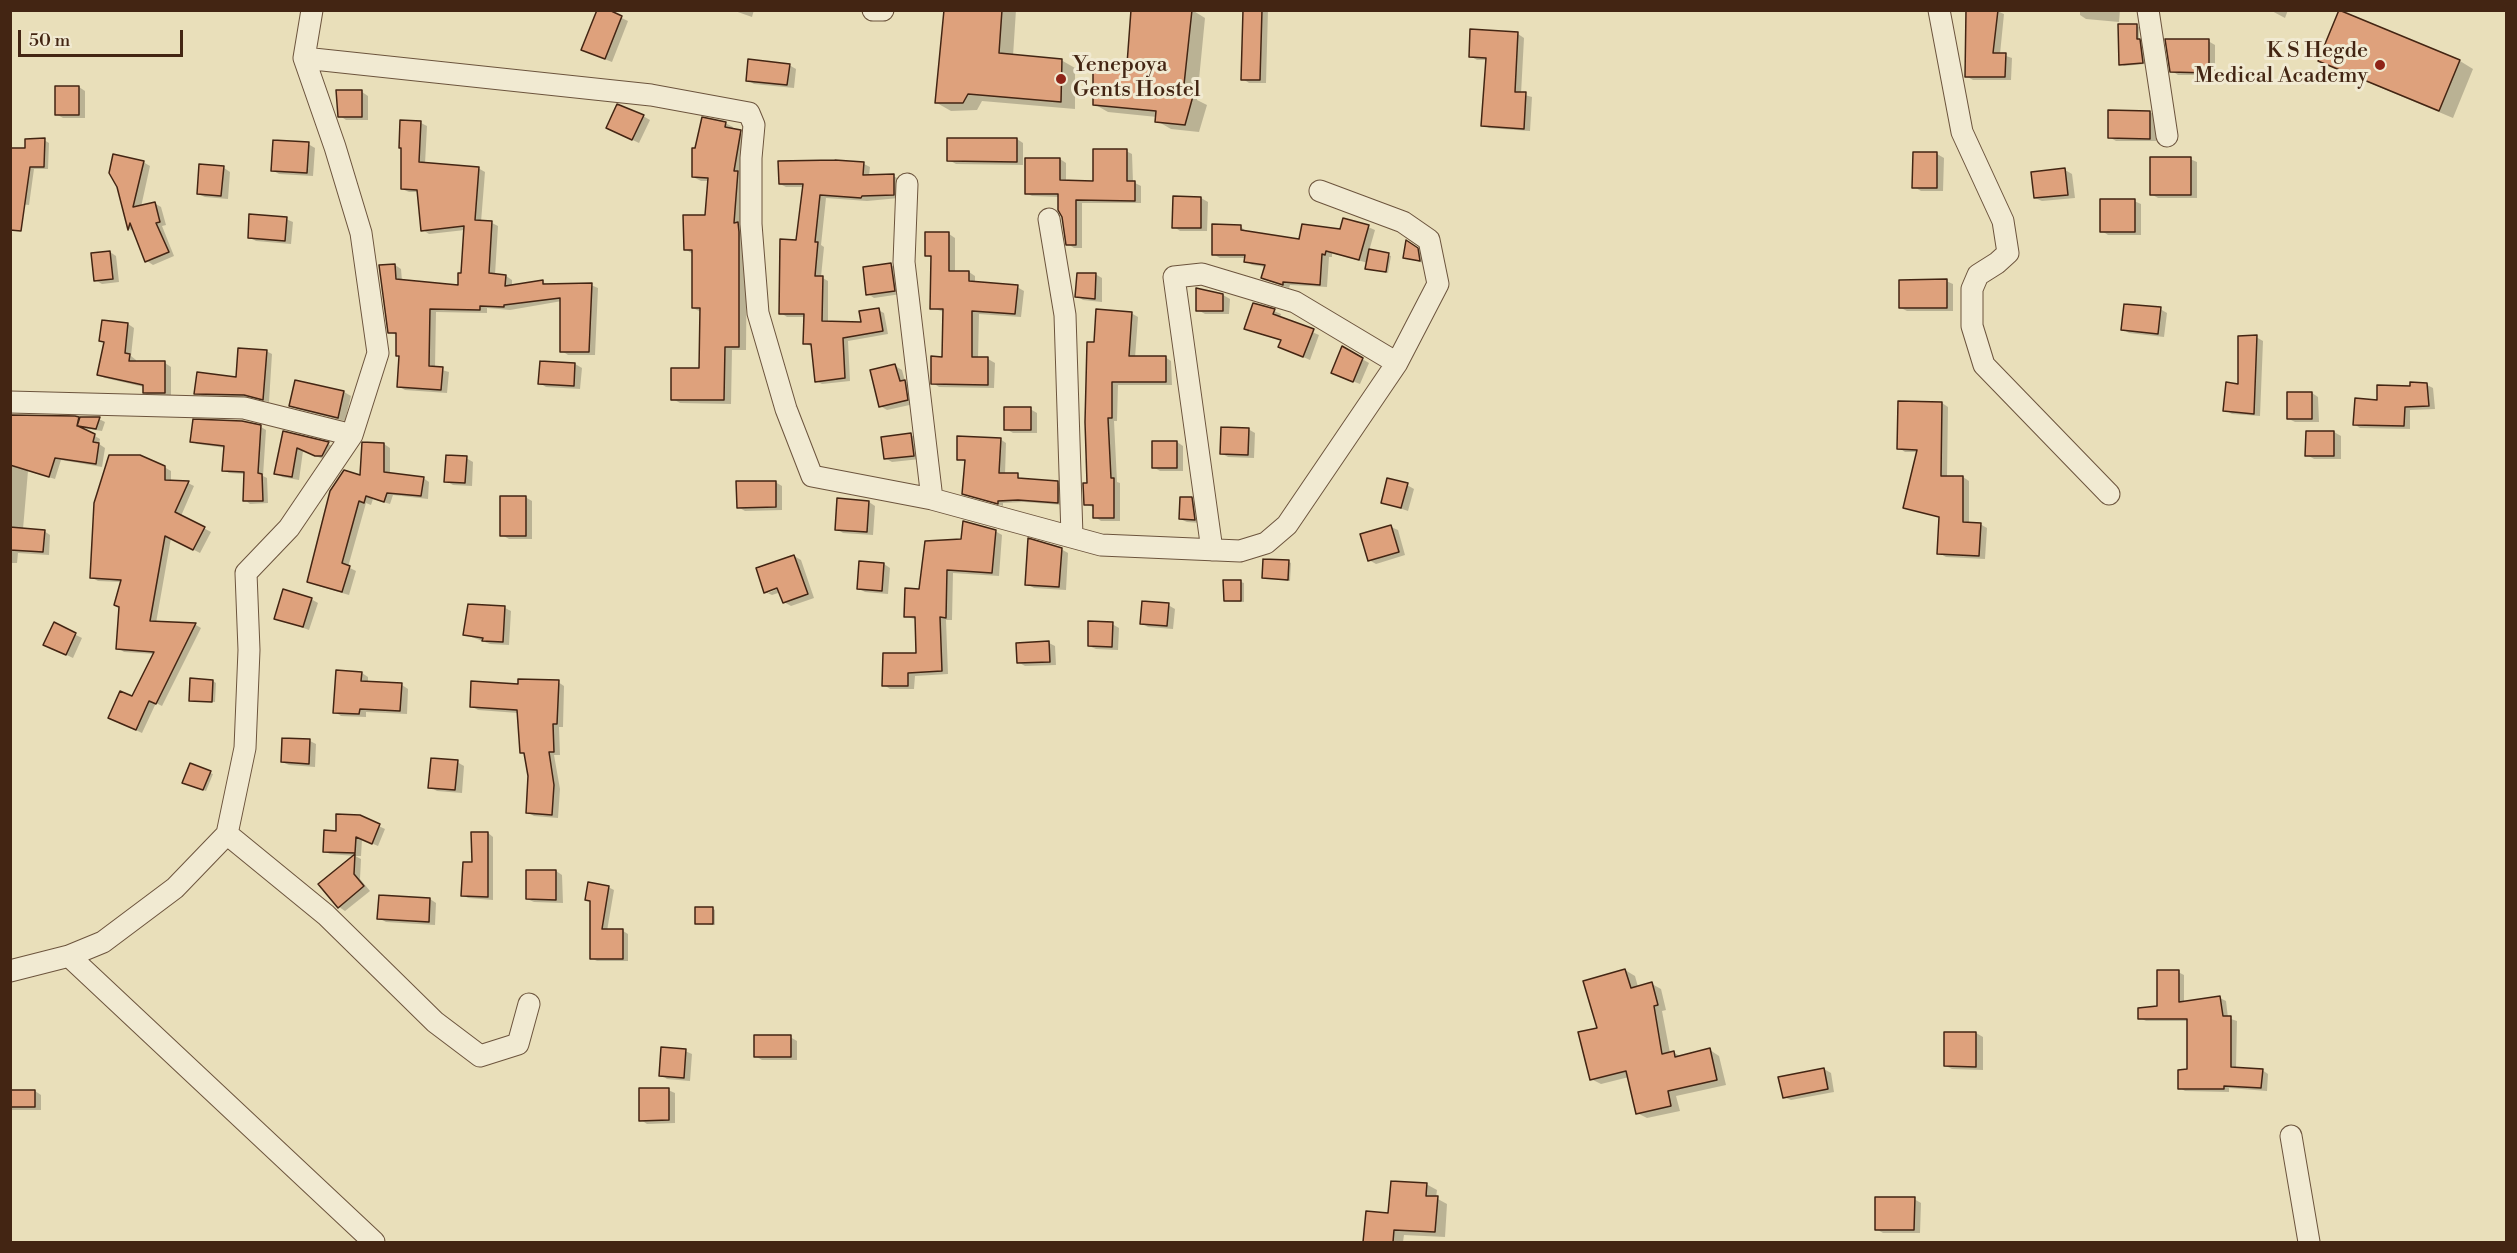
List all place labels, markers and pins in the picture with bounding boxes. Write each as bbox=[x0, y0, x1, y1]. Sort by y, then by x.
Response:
place label: K S Hegde Medical Academy bbox=[2194, 39, 2368, 90]
place label: Yenepoya Gents Hostel bbox=[1073, 53, 1200, 104]
marker: K S Hegde Medical Academy bbox=[2373, 58, 2387, 72]
marker: Yenepoya Gents Hostel bbox=[1054, 72, 1068, 86]

